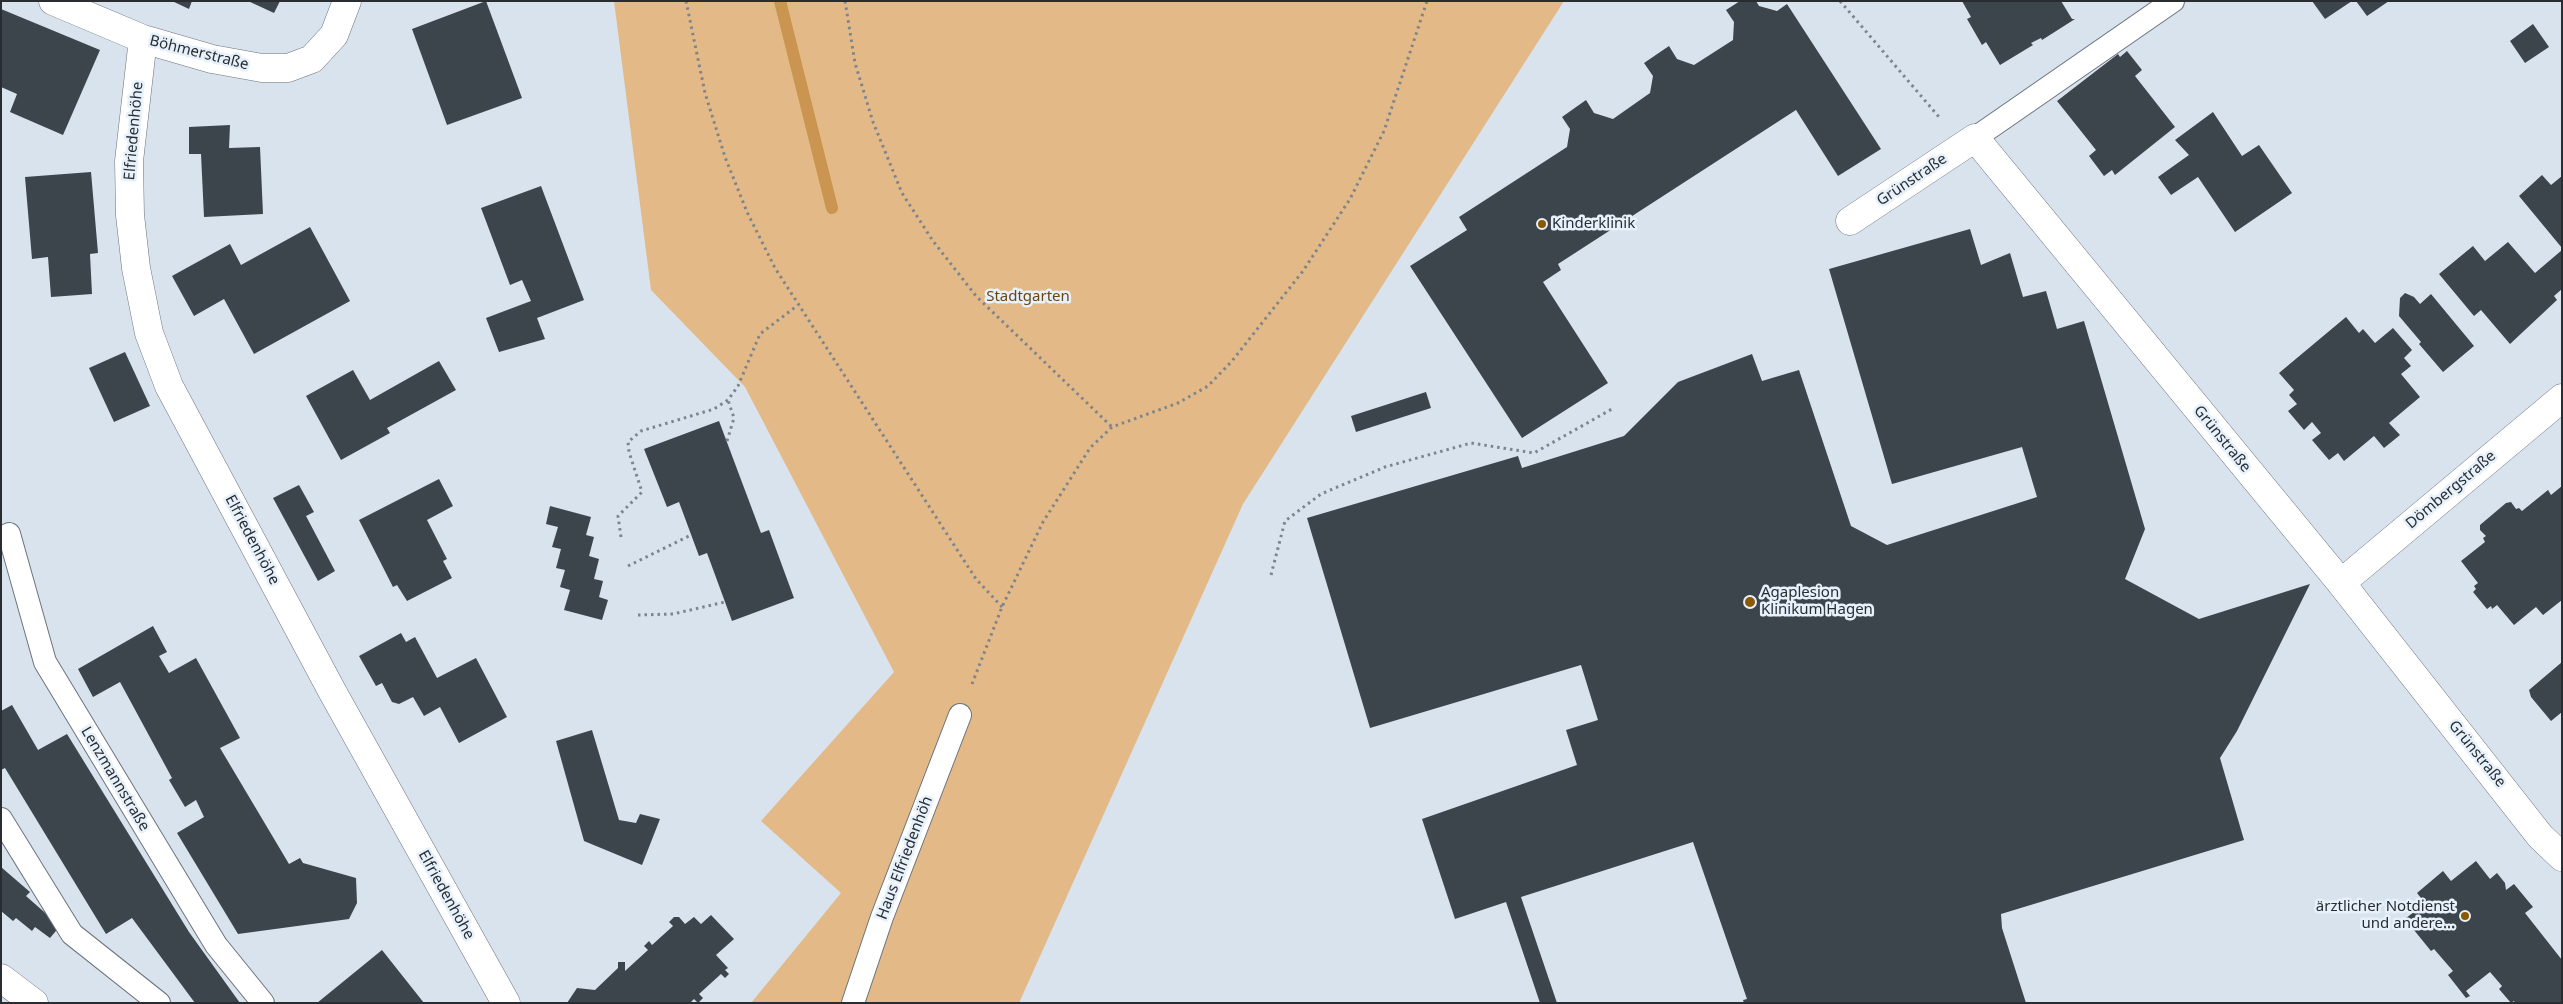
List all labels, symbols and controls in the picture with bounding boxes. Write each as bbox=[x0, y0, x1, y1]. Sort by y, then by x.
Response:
street label: Böhmerstraße bbox=[148, 32, 250, 74]
street label: Elfriedenhöhe bbox=[121, 81, 147, 181]
street label: Grünstraße bbox=[1874, 150, 1950, 210]
place label: Kinderklinik bbox=[1552, 215, 1635, 233]
marker: Kinderklinik bbox=[1536, 218, 1548, 230]
park label: Stadtgarten bbox=[986, 288, 1070, 306]
street label: Grünstraße bbox=[2190, 402, 2254, 476]
street label: Dömbergstraße bbox=[2402, 447, 2500, 533]
street label: Elfriedenhöhe bbox=[221, 492, 283, 588]
place label: Agaplesion Klinikum Hagen bbox=[1761, 584, 1873, 619]
marker: Agaplesion Klinikum Hagen bbox=[1743, 595, 1757, 609]
street label: Grünstraße bbox=[2445, 717, 2509, 791]
street label: Lenzmannstraße bbox=[77, 724, 153, 834]
street label: Haus Elfriedenhöh bbox=[873, 794, 937, 922]
street label: Elfriedenhöhe bbox=[414, 847, 478, 943]
place label: ärztlicher Notdienst und andere... bbox=[2316, 898, 2455, 933]
marker: ärztlicher Notdienst und andere... bbox=[2459, 910, 2471, 922]

